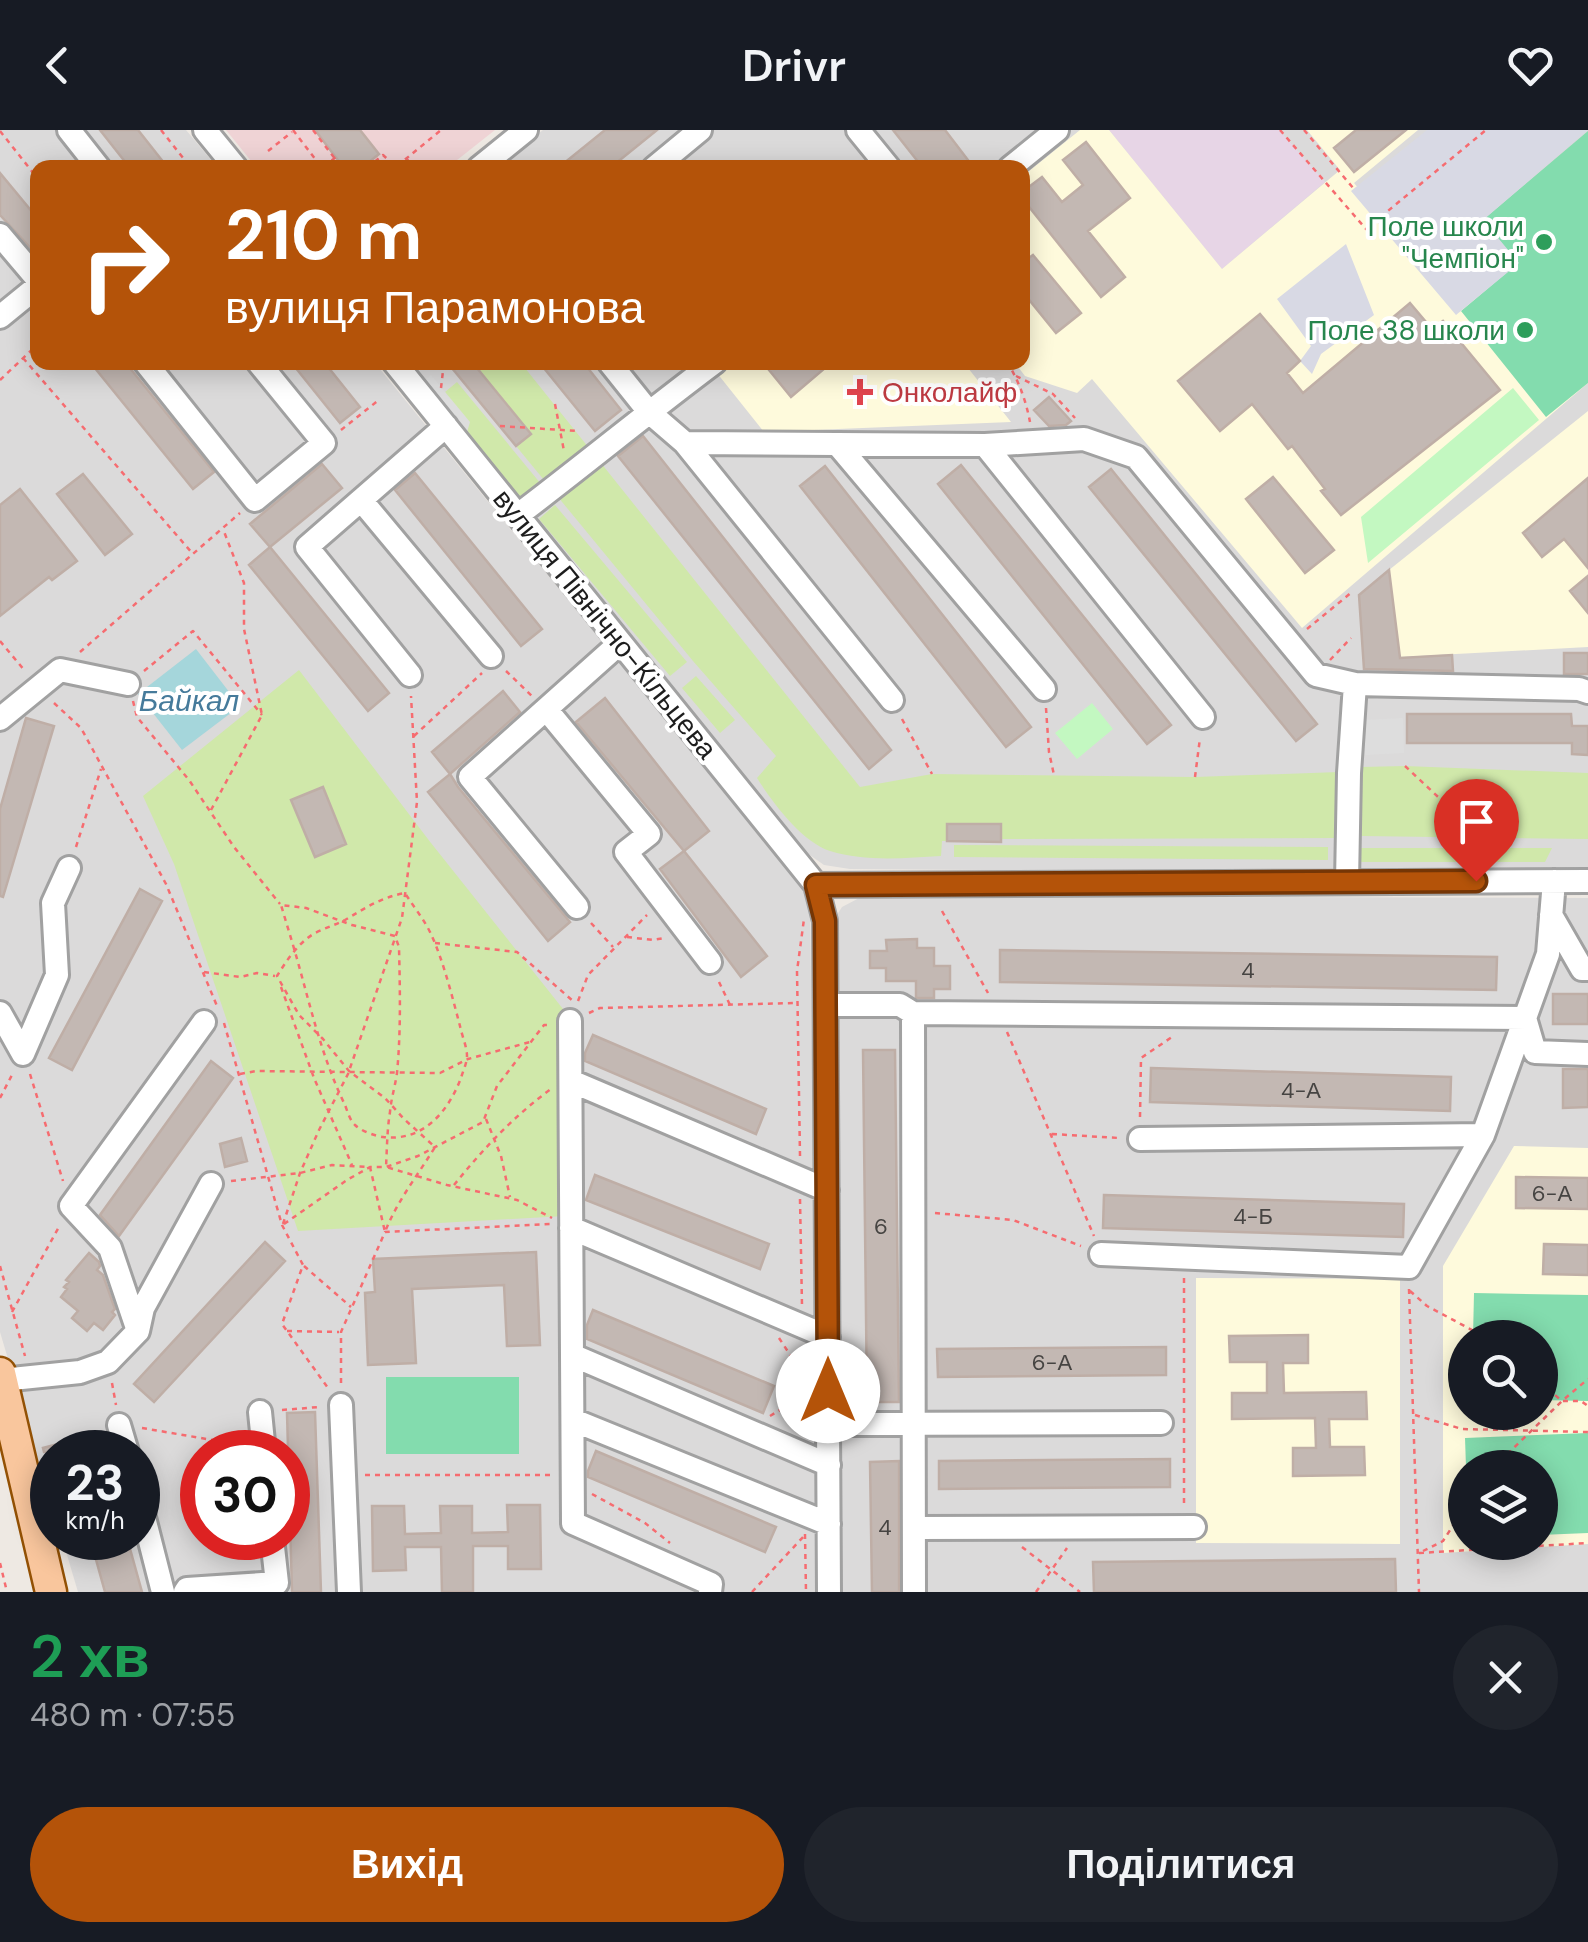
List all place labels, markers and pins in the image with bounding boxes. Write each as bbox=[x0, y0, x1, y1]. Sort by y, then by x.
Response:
place label: Поле школи "Чемпіон" bbox=[1368, 208, 1524, 277]
marker: Поле школи "Чемпіон" bbox=[1533, 231, 1555, 253]
place label: Поле 38 школи bbox=[1308, 312, 1505, 349]
marker: Поле 38 школи bbox=[1514, 319, 1536, 341]
place label: Онколайф bbox=[882, 374, 1017, 411]
marker: Онколайф bbox=[847, 379, 873, 405]
pin bbox=[1434, 779, 1519, 882]

